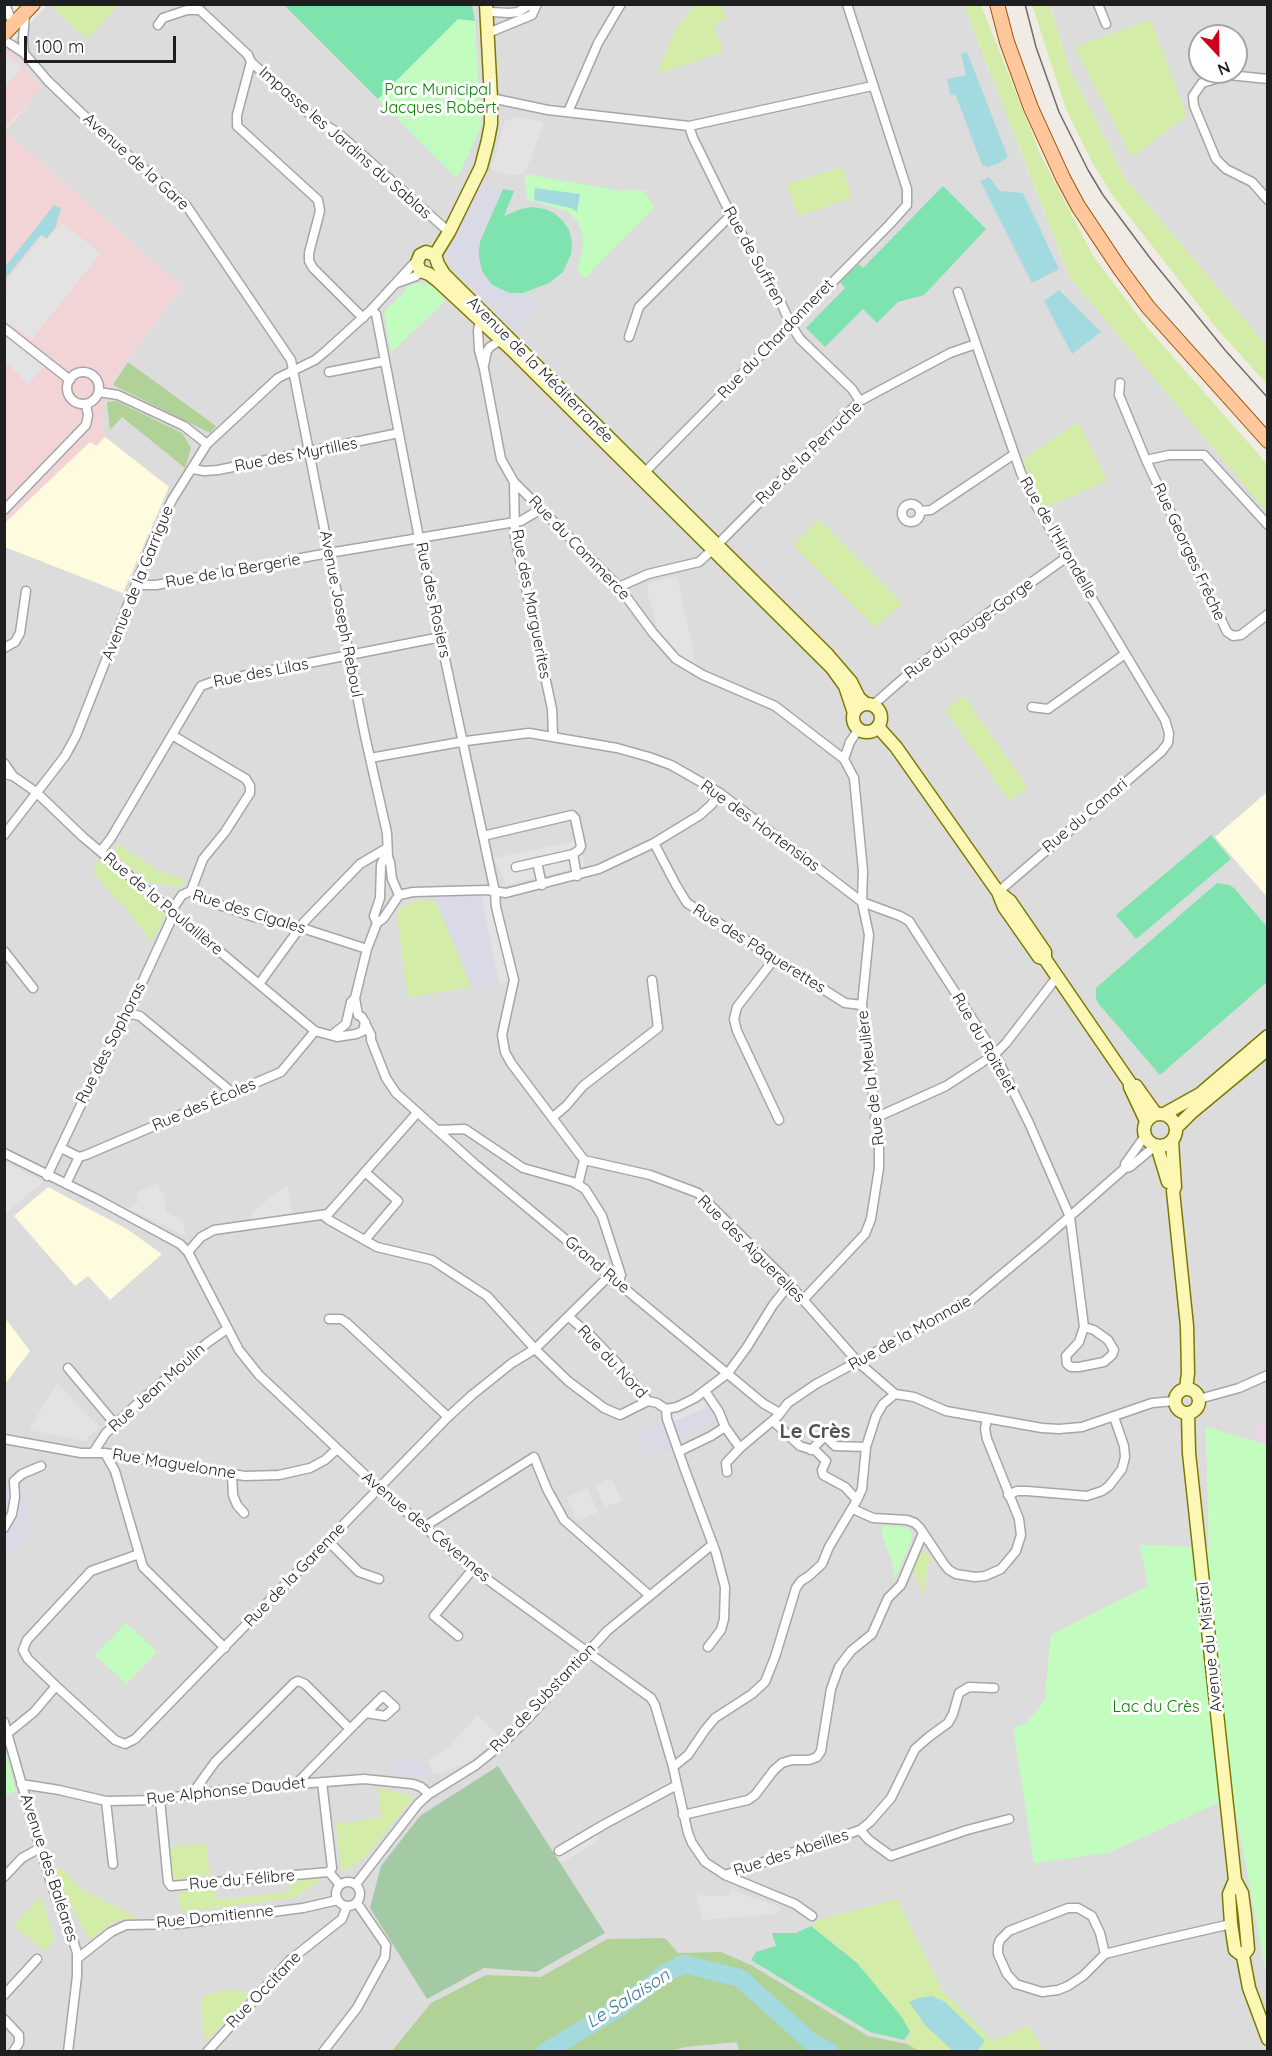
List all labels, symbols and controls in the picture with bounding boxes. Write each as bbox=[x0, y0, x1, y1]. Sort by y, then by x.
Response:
scale bar bbox=[27, 24, 178, 62]
north arrow bbox=[1188, 24, 1248, 84]
text: 100 m bbox=[35, 35, 84, 58]
text: N bbox=[1215, 57, 1233, 80]
street label: Impasse les Jardins du Sablas bbox=[255, 63, 435, 223]
park label: Parc Municipal Jacques Robert bbox=[379, 80, 497, 118]
street label: Avenue de la Gare bbox=[79, 109, 193, 215]
street label: Rue de Suffren bbox=[719, 203, 789, 309]
street label: Rue du Chardonneret bbox=[714, 275, 838, 403]
street label: Avenue de la Méditerranée bbox=[463, 293, 617, 447]
street label: Rue de la Perruche bbox=[752, 397, 866, 509]
street label: Rue des Myrtilles bbox=[233, 434, 359, 476]
street label: Rue de l'Hirondelle bbox=[1015, 474, 1101, 602]
street label: Rue Georges Frêche bbox=[1149, 480, 1229, 624]
street label: Rue du Commerce bbox=[524, 492, 634, 604]
street label: Avenue de la Garrigue bbox=[98, 503, 178, 663]
street label: Rue des Marguerites bbox=[507, 528, 555, 680]
street label: Avenue Joseph Reboul bbox=[315, 529, 367, 699]
street label: Rue des Rosiers bbox=[411, 540, 455, 660]
street label: Rue de la Bergerie bbox=[164, 550, 302, 592]
street label: Rue du Rouge-Gorge bbox=[901, 574, 1037, 684]
street label: Rue des Lilas bbox=[212, 654, 310, 692]
street label: Rue du Canari bbox=[1039, 775, 1131, 857]
street label: Rue des Hortensias bbox=[697, 776, 823, 876]
street label: Rue de la Poulaillère bbox=[99, 848, 227, 960]
street label: Rue des Cigales bbox=[190, 886, 308, 938]
street label: Rue des Pâquerettes bbox=[689, 900, 829, 998]
street label: Rue des Sophoras bbox=[72, 979, 150, 1107]
street label: Rue du Roitelet bbox=[948, 989, 1020, 1097]
street label: Rue de la Meulière bbox=[853, 1009, 889, 1147]
street label: Rue des Écoles bbox=[149, 1075, 259, 1135]
street label: Rue des Aiguerelles bbox=[693, 1191, 809, 1307]
street label: Grand Rue bbox=[561, 1232, 633, 1298]
street label: Rue de la Monnaie bbox=[845, 1291, 975, 1375]
street label: Rue du Nord bbox=[573, 1321, 651, 1403]
street label: Rue Jean Moulin bbox=[105, 1340, 209, 1436]
district label: Le Crès bbox=[780, 1420, 850, 1444]
street label: Rue Maguelonne bbox=[111, 1445, 237, 1483]
street label: Avenue des Cévennes bbox=[358, 1468, 494, 1586]
street label: Rue de la Garenne bbox=[240, 1519, 350, 1631]
street label: Avenue du Mistral bbox=[1194, 1581, 1226, 1713]
street label: Rue de Substantion bbox=[486, 1640, 600, 1756]
park label: Lac du Crès bbox=[1112, 1697, 1200, 1717]
street label: Rue Alphonse Daudet bbox=[145, 1773, 307, 1809]
street label: Avenue des Baléares bbox=[16, 1792, 82, 1944]
street label: Rue des Abeilles bbox=[731, 1825, 851, 1881]
street label: Rue du Félibre bbox=[188, 1866, 296, 1894]
street label: Rue Domitienne bbox=[155, 1901, 275, 1933]
street label: Rue Occitane bbox=[223, 1948, 305, 2032]
water label: Le Salaison bbox=[582, 1965, 674, 2033]

